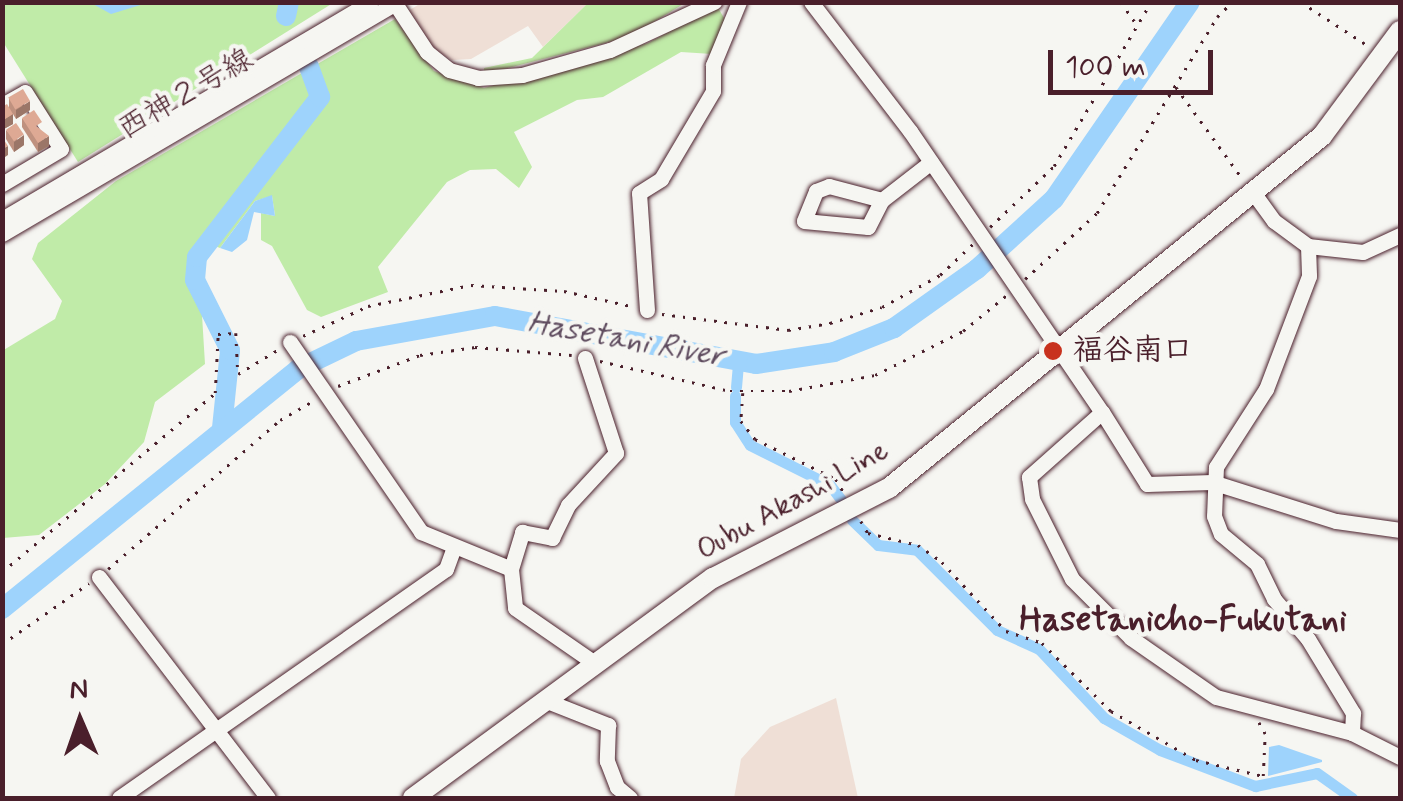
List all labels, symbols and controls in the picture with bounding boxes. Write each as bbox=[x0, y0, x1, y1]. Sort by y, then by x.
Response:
scale bar bbox=[1053, 30, 1218, 92]
street label: 西神２号線 bbox=[112, 42, 260, 148]
text: 100 m bbox=[1065, 48, 1146, 87]
water label: Hasetani River bbox=[523, 304, 729, 376]
place label: 福谷南口 bbox=[1073, 333, 1193, 369]
marker: 福谷南口 bbox=[1042, 340, 1064, 362]
street label: Oubu Akashi Line bbox=[691, 433, 895, 569]
district label: Hasetanicho-Fukutani bbox=[1019, 599, 1347, 641]
north arrow bbox=[30, 671, 130, 771]
text: N bbox=[69, 672, 89, 709]

